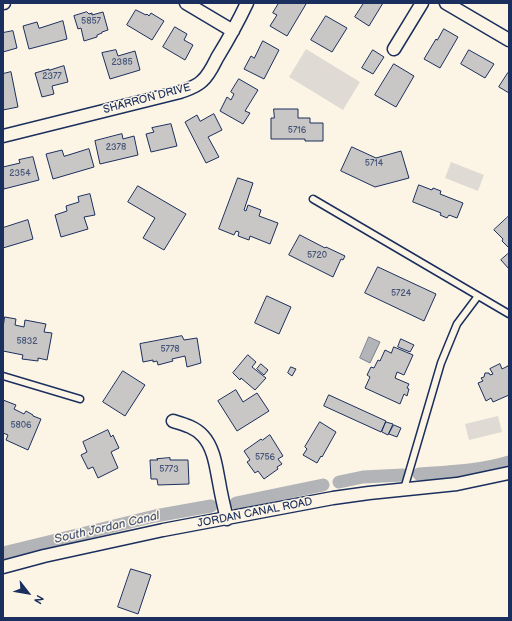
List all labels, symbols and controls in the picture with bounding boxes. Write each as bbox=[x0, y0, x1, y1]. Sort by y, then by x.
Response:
house number: 5857 bbox=[81, 17, 101, 27]
house number: 2385 bbox=[111, 58, 133, 68]
house number: 2377 bbox=[42, 72, 62, 82]
street label: SHARRON DRIVE bbox=[102, 81, 192, 117]
house number: 5716 bbox=[288, 126, 306, 136]
house number: 2378 bbox=[106, 143, 126, 153]
house number: 5714 bbox=[365, 159, 383, 169]
house number: 2354 bbox=[9, 169, 31, 179]
house number: 5720 bbox=[307, 251, 327, 261]
house number: 5724 bbox=[391, 289, 411, 299]
house number: 5832 bbox=[16, 337, 38, 347]
house number: 5778 bbox=[160, 345, 180, 355]
house number: 5806 bbox=[10, 421, 32, 431]
house number: 5756 bbox=[255, 453, 275, 463]
house number: 5773 bbox=[159, 465, 179, 475]
street label: JORDAN CANAL ROAD bbox=[196, 495, 314, 531]
water label: South Jordan Canal bbox=[53, 509, 161, 547]
north arrow bbox=[8, 573, 48, 613]
text: N bbox=[31, 593, 46, 606]

